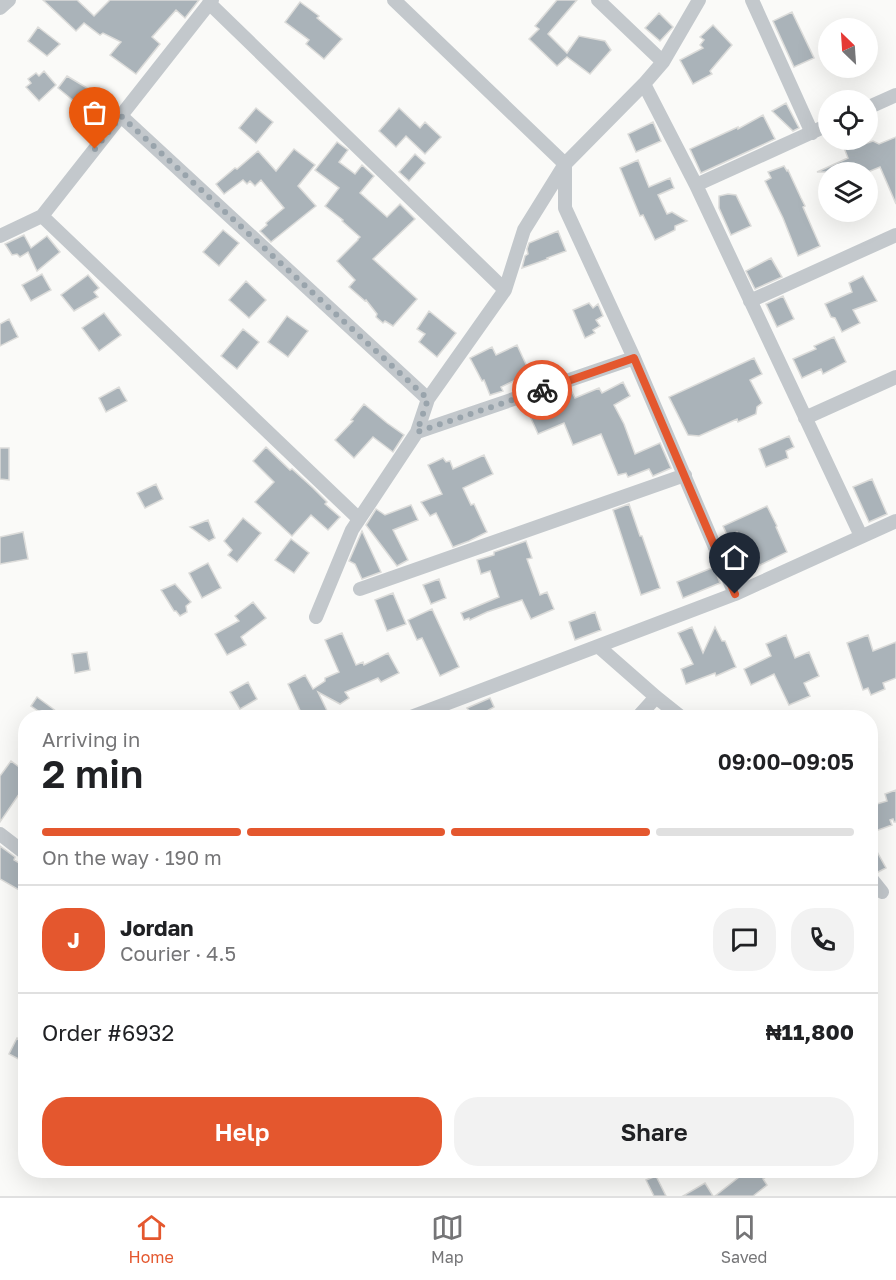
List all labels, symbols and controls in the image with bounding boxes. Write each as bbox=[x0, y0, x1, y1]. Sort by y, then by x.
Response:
north arrow bbox=[818, 18, 878, 78]
map controls bbox=[818, 18, 878, 222]
pin bbox=[69, 87, 120, 149]
button: locate bbox=[818, 90, 878, 150]
icon: bag bbox=[78, 96, 111, 129]
button: layers bbox=[818, 162, 878, 222]
courier bbox=[512, 360, 572, 420]
icon: bike bbox=[526, 374, 559, 407]
pin bbox=[709, 532, 760, 594]
icon: home bbox=[718, 541, 751, 574]
text: Arriving in bbox=[42, 727, 140, 751]
text: 09:00–09:05 bbox=[718, 748, 854, 775]
text: 2 min bbox=[42, 750, 143, 797]
text: On the way · 190 m bbox=[42, 845, 222, 869]
button: chat bbox=[713, 908, 776, 971]
button: phone bbox=[791, 908, 854, 971]
text: Jordan bbox=[120, 914, 194, 941]
text: J bbox=[67, 926, 80, 953]
text: Courier · 4.5 bbox=[120, 941, 236, 965]
text: ₦11,800 bbox=[766, 1018, 854, 1045]
text: Order #6932 bbox=[42, 1019, 174, 1046]
button: Help bbox=[42, 1097, 442, 1166]
button: Share bbox=[454, 1097, 854, 1166]
tab: Home bbox=[129, 1211, 174, 1267]
tab: Map bbox=[431, 1211, 464, 1267]
tab: Saved bbox=[721, 1211, 767, 1267]

